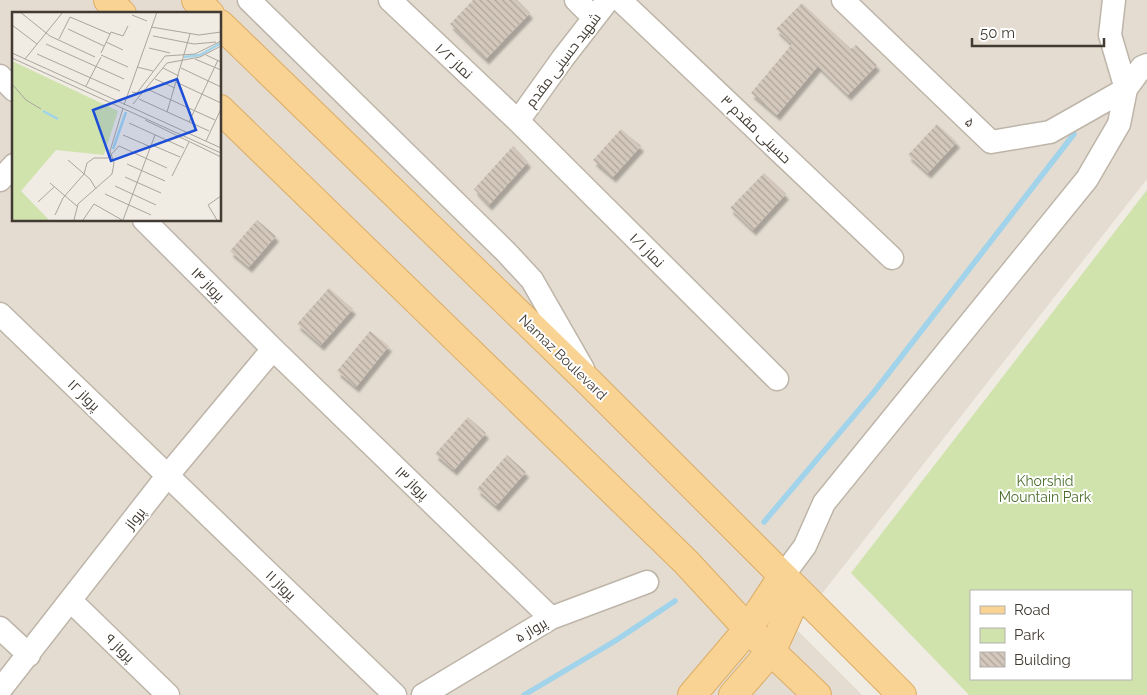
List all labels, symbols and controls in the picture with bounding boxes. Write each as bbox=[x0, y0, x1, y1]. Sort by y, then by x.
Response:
street label: شهید حسینی مقدم bbox=[522, 10, 605, 112]
inset map bbox=[12, 12, 221, 221]
scale bar bbox=[972, 15, 1104, 47]
text: 50 m bbox=[980, 24, 1015, 42]
street label: نماز ۱/۲ bbox=[432, 40, 476, 82]
street label: حسینی مقدم ۳ bbox=[716, 92, 794, 168]
street label: ۵ bbox=[962, 114, 978, 130]
street label: نماز ۱/۱ bbox=[627, 230, 667, 270]
street label: پرواز ۱۴ bbox=[187, 264, 228, 305]
street label: Namaz Boulevard bbox=[516, 311, 610, 403]
street label: پرواز ۱۲ bbox=[63, 376, 104, 416]
street label: پرواز ۱۳ bbox=[391, 463, 432, 504]
park label: Khorshid Mountain Park bbox=[999, 473, 1092, 505]
street label: پرواز bbox=[121, 504, 150, 534]
street label: پرواز ۱۱ bbox=[261, 567, 299, 605]
legend bbox=[970, 590, 1132, 680]
text: Road bbox=[1014, 601, 1050, 619]
street label: پرواز ۵ bbox=[512, 614, 551, 647]
text: Park bbox=[1014, 626, 1045, 644]
street label: پرواز ۹ bbox=[101, 630, 138, 667]
text: Building bbox=[1014, 651, 1071, 669]

